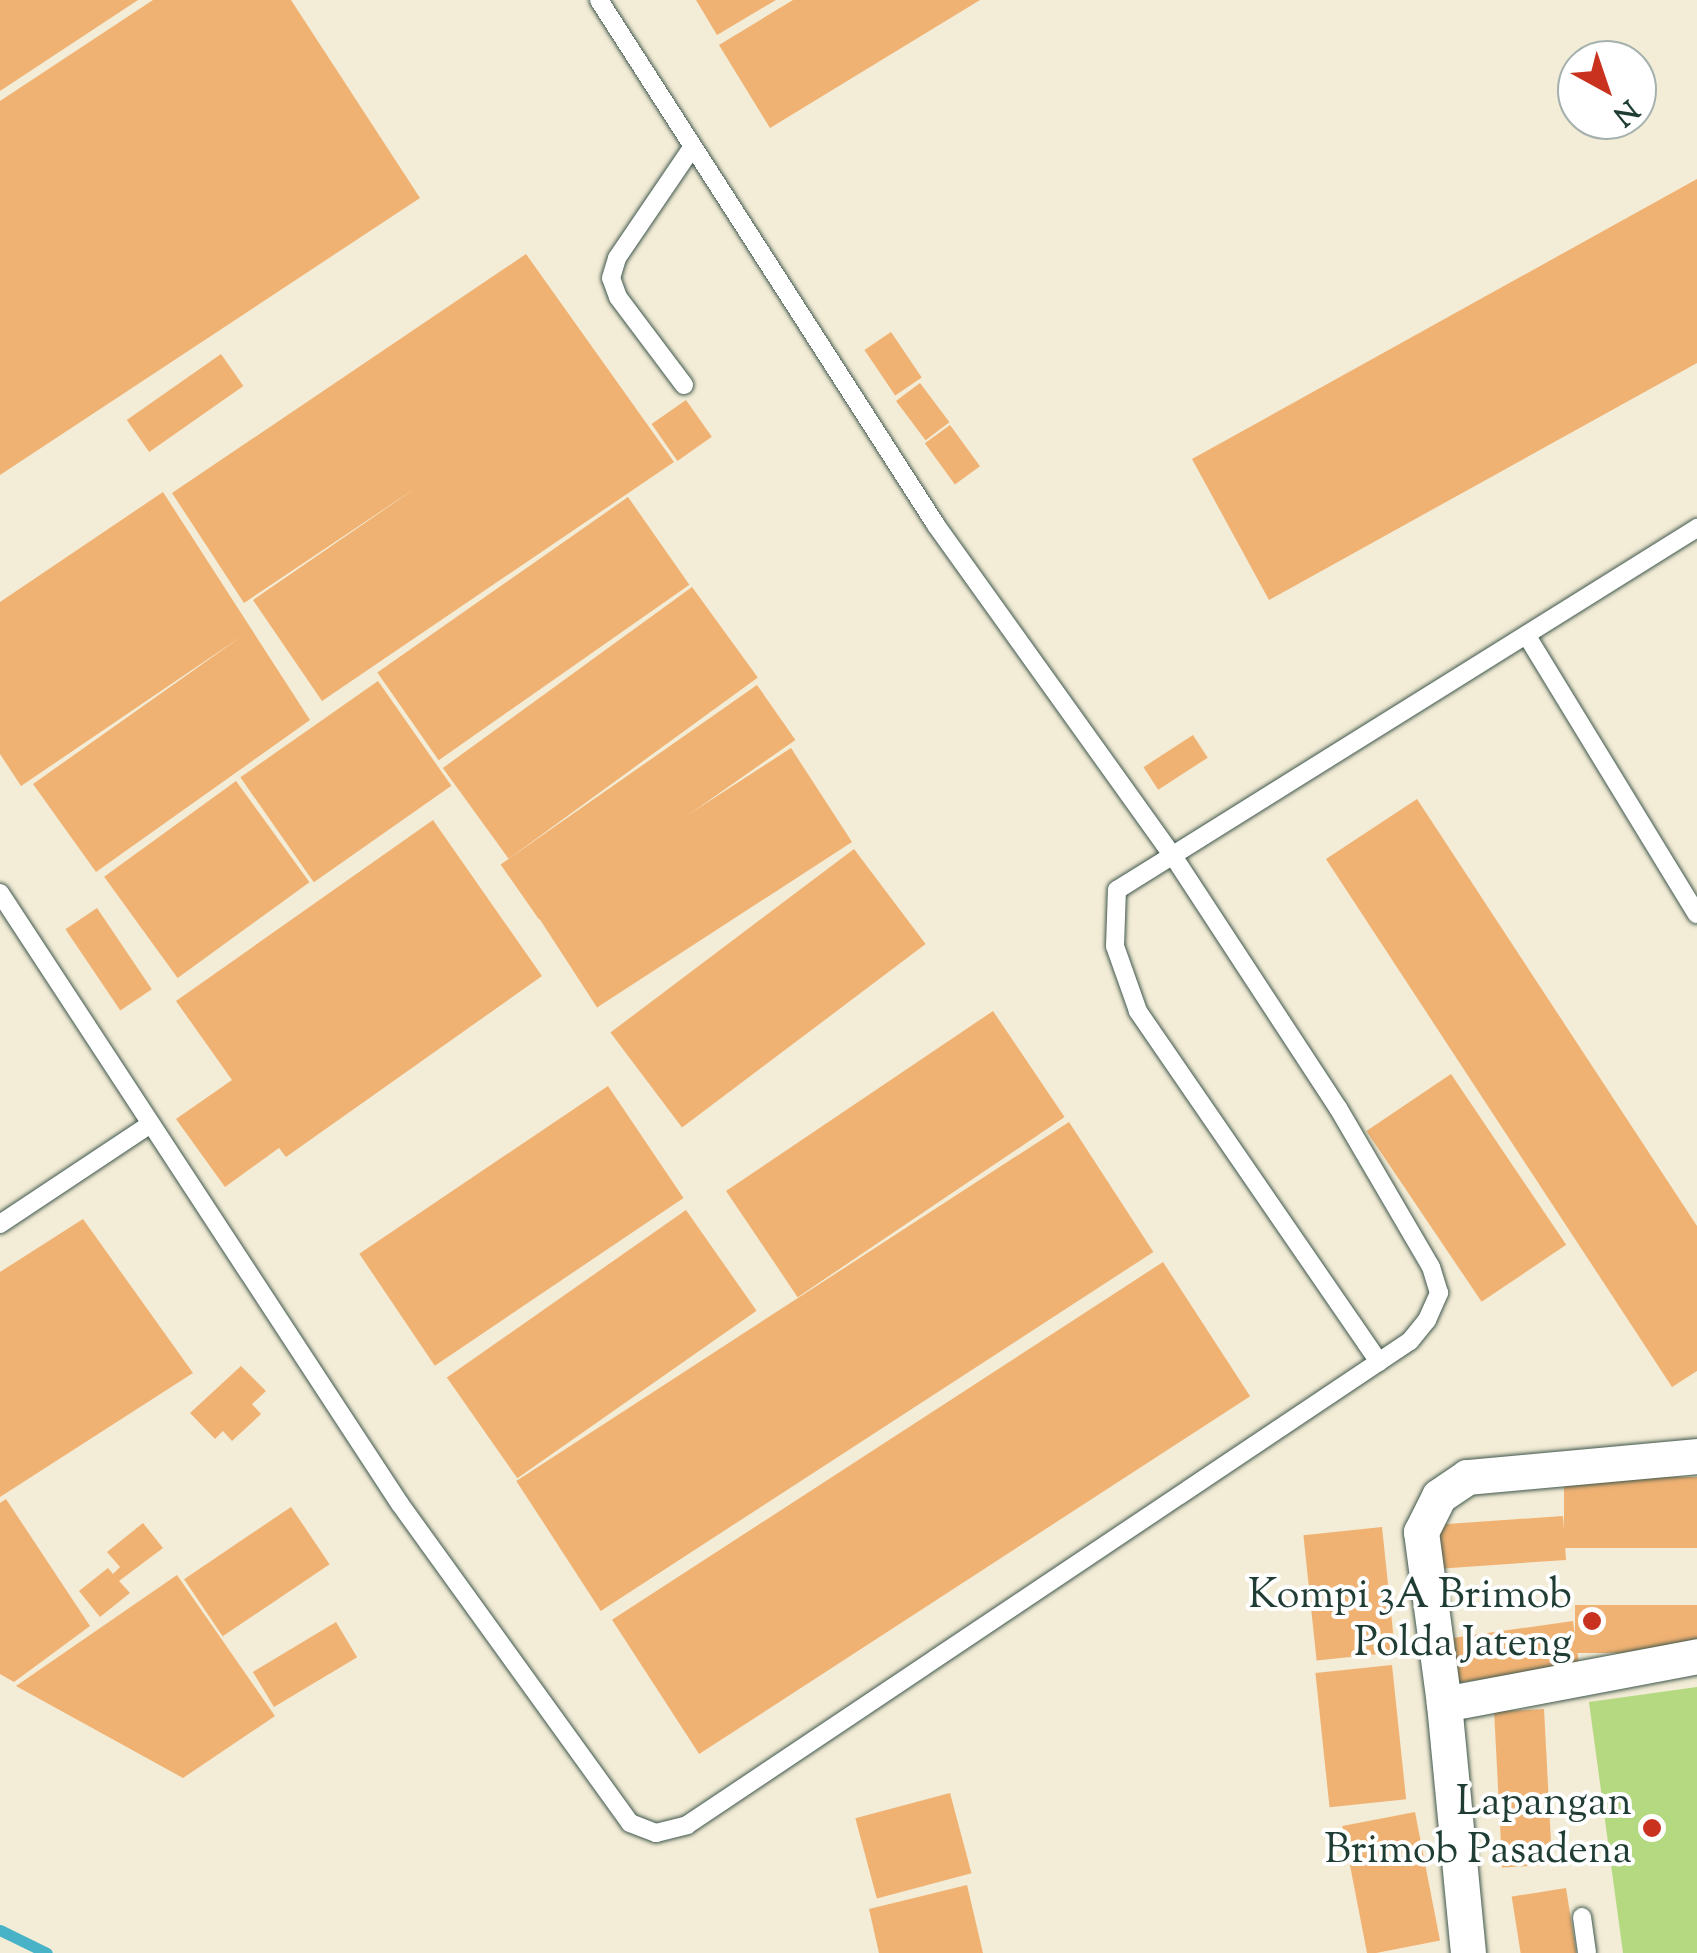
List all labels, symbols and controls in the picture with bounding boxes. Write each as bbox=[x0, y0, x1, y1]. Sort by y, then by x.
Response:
north arrow bbox=[1557, 40, 1657, 140]
text: N bbox=[1604, 89, 1646, 134]
place label: Kompi 3A Brimob Polda Jateng bbox=[1248, 1572, 1572, 1670]
marker: Kompi 3A Brimob Polda Jateng bbox=[1581, 1610, 1603, 1632]
place label: Lapangan Brimob Pasadena bbox=[1324, 1779, 1632, 1878]
marker: Lapangan Brimob Pasadena bbox=[1641, 1817, 1663, 1839]

